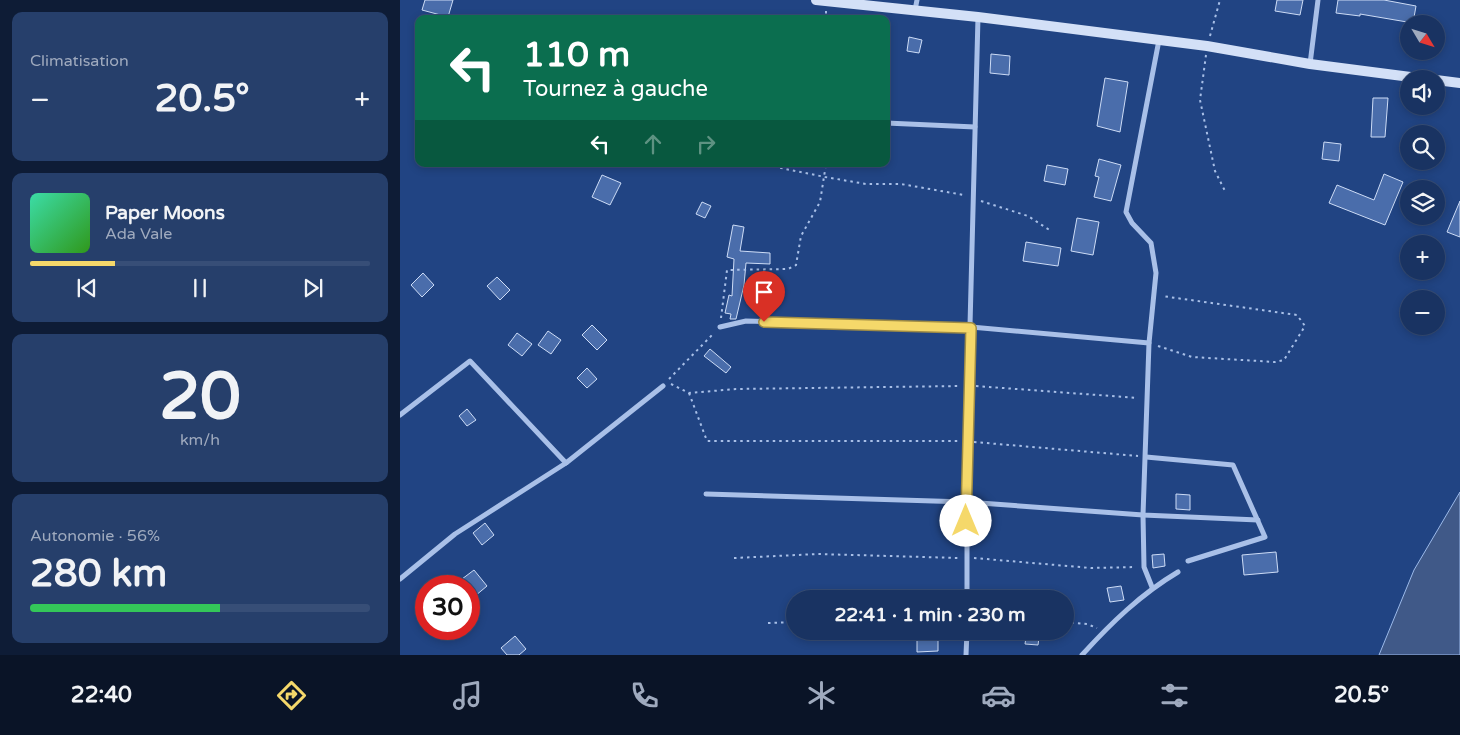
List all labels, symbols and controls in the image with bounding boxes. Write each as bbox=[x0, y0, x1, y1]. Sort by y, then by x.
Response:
north arrow bbox=[1400, 15, 1445, 60]
map controls bbox=[1400, 15, 1445, 335]
text: 110 m bbox=[523, 34, 630, 76]
icon: left bbox=[440, 35, 505, 100]
text: Climatisation bbox=[30, 51, 129, 71]
button: sound bbox=[1400, 70, 1445, 115]
text: 20.5° bbox=[155, 76, 250, 122]
text: Tournez à gauche bbox=[523, 76, 708, 102]
text: − bbox=[30, 83, 50, 117]
text: + bbox=[354, 83, 370, 117]
button: search bbox=[1400, 125, 1445, 170]
icon: left bbox=[586, 130, 614, 158]
icon: ahead bbox=[639, 130, 667, 158]
icon: right bbox=[692, 130, 720, 158]
button: layers bbox=[1400, 180, 1445, 225]
text: Paper Moons bbox=[105, 202, 225, 224]
text: Ada Vale bbox=[105, 224, 172, 244]
button: + bbox=[1400, 235, 1445, 280]
pin bbox=[743, 271, 785, 322]
icon: previous bbox=[73, 274, 101, 302]
icon: pause bbox=[186, 274, 214, 302]
icon: next bbox=[299, 274, 327, 302]
icon: arrive bbox=[750, 278, 778, 306]
button: − bbox=[1400, 290, 1445, 335]
text: 20 bbox=[159, 358, 241, 437]
text: km/h bbox=[180, 430, 220, 450]
position arrow bbox=[939, 494, 991, 546]
text: Autonomie · 56% bbox=[30, 526, 160, 546]
text: 280 km bbox=[30, 551, 167, 597]
speed limit sign: 30 bbox=[415, 575, 480, 640]
text: 22:41 · 1 min · 230 m bbox=[834, 604, 1026, 626]
icon: directions bbox=[274, 678, 309, 713]
icon: music bbox=[450, 678, 485, 713]
icon: phone bbox=[627, 678, 662, 713]
icon: climate bbox=[804, 678, 839, 713]
icon: car bbox=[981, 678, 1016, 713]
icon: filters bbox=[1157, 678, 1192, 713]
text: 22:40 bbox=[71, 682, 132, 708]
text: 20.5° bbox=[1334, 682, 1389, 708]

